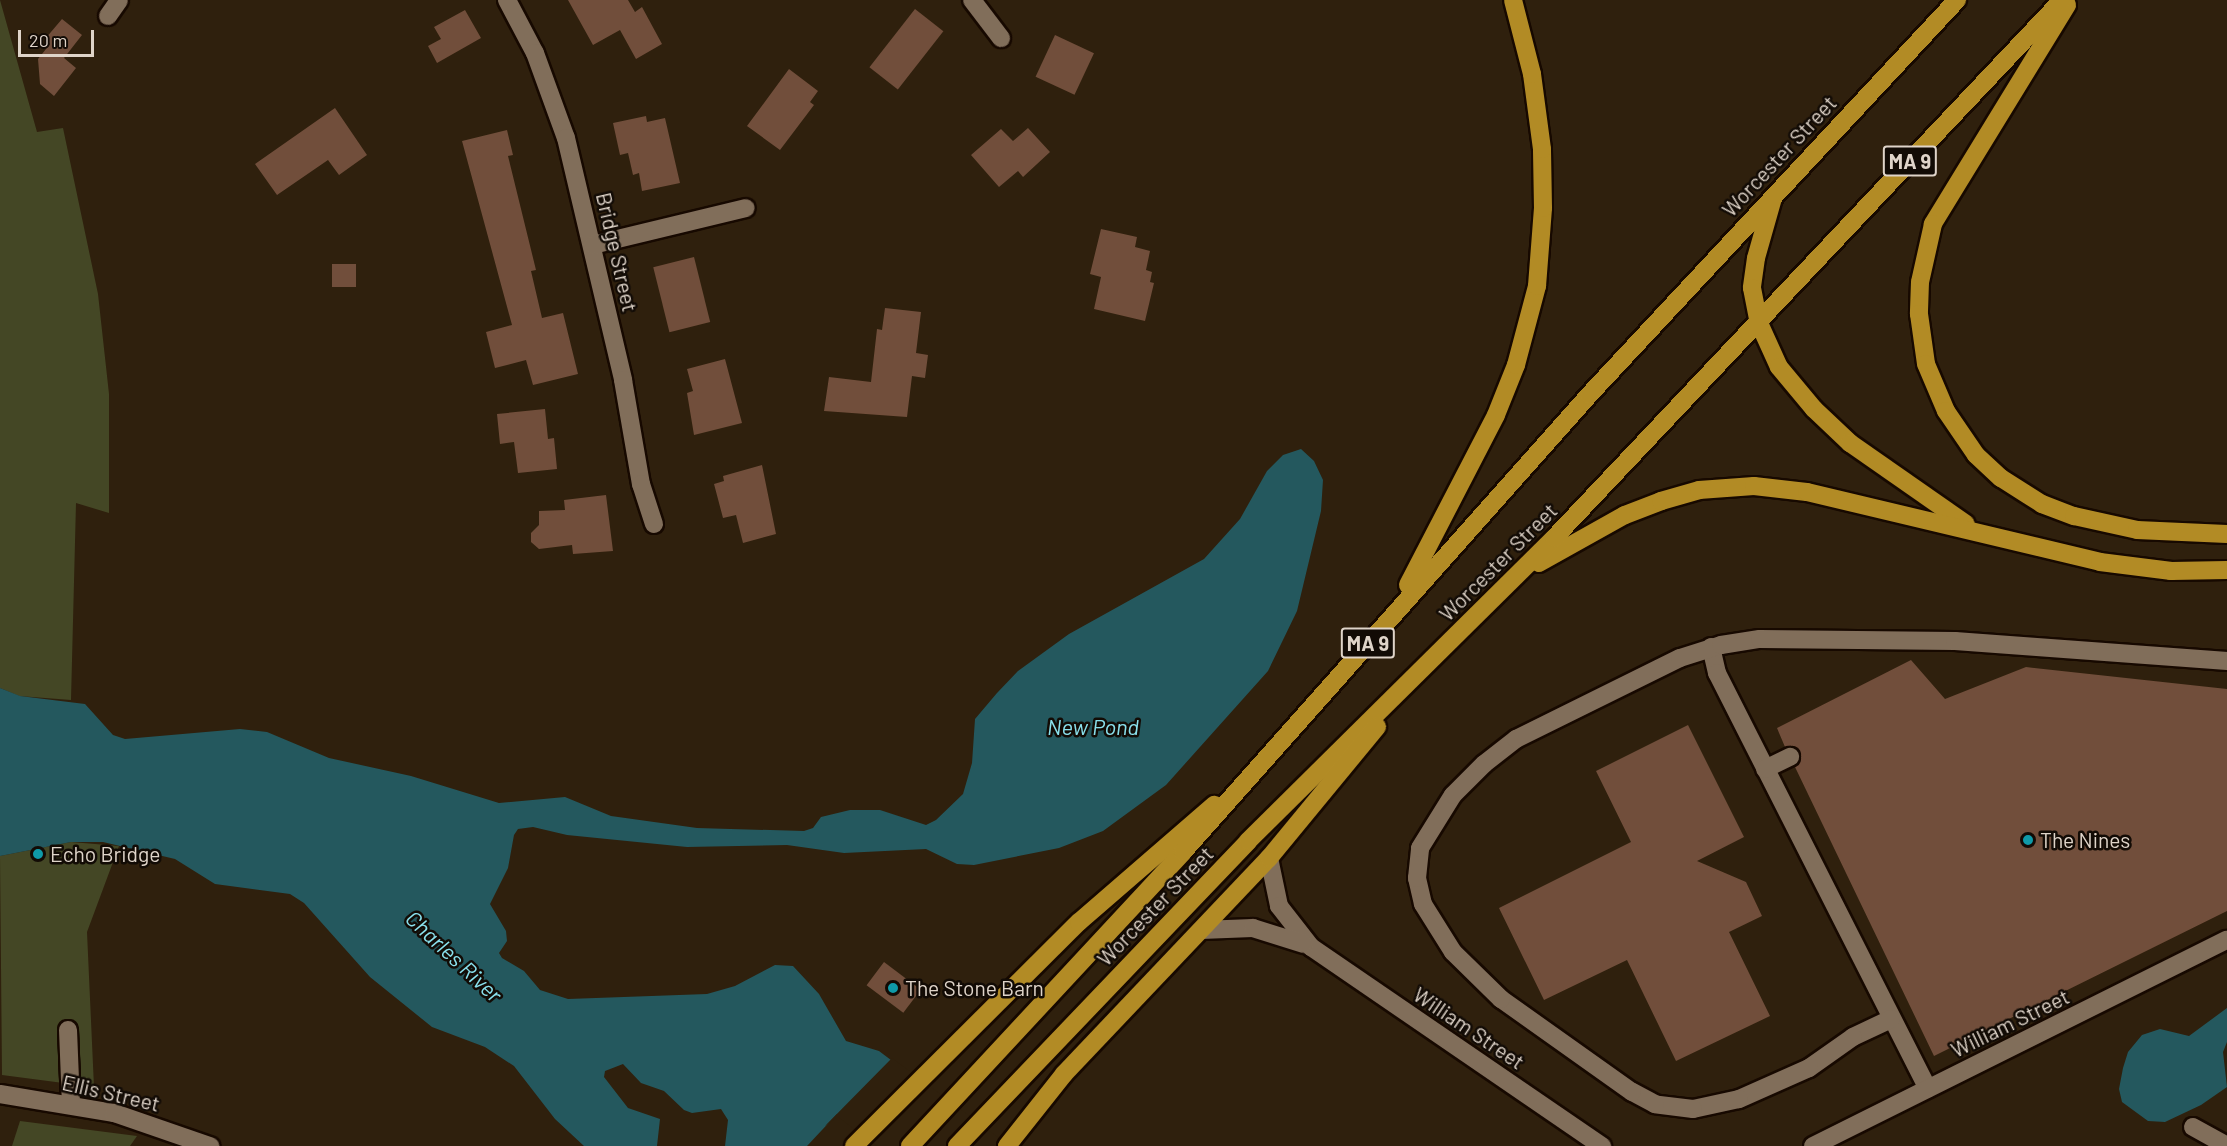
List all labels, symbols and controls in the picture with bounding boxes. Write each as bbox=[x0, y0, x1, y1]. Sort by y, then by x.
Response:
scale bar bbox=[21, 18, 98, 56]
text: 20 m bbox=[29, 29, 67, 51]
street label: Worcester Street bbox=[1717, 90, 1841, 222]
road number: MA 9 bbox=[1882, 144, 1938, 178]
street label: Bridge Street bbox=[591, 190, 643, 314]
street label: Worcester Street bbox=[1434, 498, 1562, 626]
road number: MA 9 bbox=[1340, 626, 1396, 660]
water label: New Pond bbox=[1047, 714, 1139, 740]
place label: The Nines bbox=[2040, 827, 2130, 853]
marker: The Nines bbox=[2021, 833, 2035, 847]
place label: Echo Bridge bbox=[50, 841, 161, 867]
street label: Worcester Street bbox=[1092, 841, 1218, 971]
marker: Echo Bridge bbox=[31, 847, 45, 861]
water label: Charles River bbox=[400, 905, 508, 1007]
place label: The Stone Barn bbox=[905, 975, 1044, 1001]
marker: The Stone Barn bbox=[886, 981, 900, 995]
street label: William Street bbox=[1409, 982, 1529, 1074]
street label: William Street bbox=[1947, 984, 2073, 1062]
street label: Ellis Street bbox=[60, 1070, 162, 1116]

